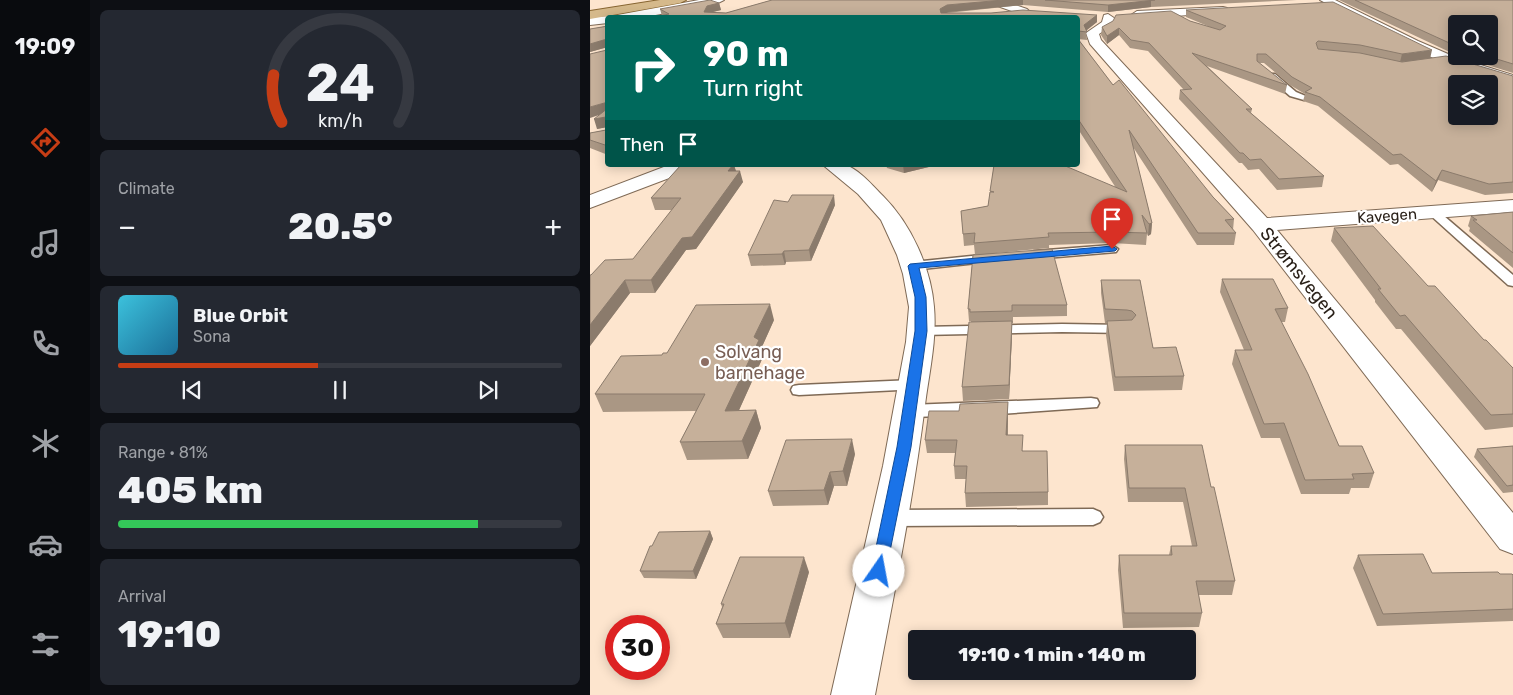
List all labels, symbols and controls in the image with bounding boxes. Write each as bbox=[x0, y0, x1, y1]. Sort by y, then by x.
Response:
map controls bbox=[1448, 15, 1498, 125]
button: search bbox=[1448, 15, 1498, 65]
text: 19:09 bbox=[15, 33, 75, 60]
text: 90 m bbox=[703, 33, 789, 75]
icon: right bbox=[620, 35, 685, 100]
text: 24 bbox=[305, 52, 375, 114]
text: Turn right bbox=[703, 75, 803, 102]
button: layers bbox=[1448, 75, 1498, 125]
text: km/h bbox=[318, 110, 362, 131]
icon: directions bbox=[28, 125, 63, 160]
icon: arrive bbox=[674, 130, 702, 158]
text: Then bbox=[620, 133, 664, 156]
text: Climate bbox=[118, 179, 175, 198]
pin bbox=[1091, 198, 1133, 249]
text: 20.5° bbox=[288, 203, 393, 249]
icon: arrive bbox=[1098, 205, 1126, 233]
street label: Kavegen bbox=[1356, 205, 1418, 227]
text: − bbox=[118, 210, 136, 243]
text: + bbox=[545, 210, 562, 243]
street label: Strømsvegen bbox=[1255, 223, 1343, 323]
icon: music bbox=[28, 226, 63, 261]
text: Blue Orbit bbox=[193, 304, 288, 327]
icon: phone bbox=[28, 326, 63, 361]
text: Sona bbox=[193, 327, 231, 346]
place label: Solvang barnehage bbox=[715, 341, 805, 384]
marker: Solvang barnehage bbox=[699, 356, 711, 368]
icon: previous bbox=[178, 376, 206, 404]
icon: pause bbox=[326, 376, 354, 404]
icon: next bbox=[474, 376, 502, 404]
icon: climate bbox=[28, 426, 63, 461]
text: Range · 81% bbox=[118, 443, 208, 462]
text: 405 km bbox=[118, 467, 263, 513]
icon: car bbox=[28, 527, 63, 562]
position arrow bbox=[852, 544, 904, 596]
text: Arrival bbox=[118, 587, 166, 606]
text: 19:10 bbox=[118, 611, 221, 657]
speed limit sign: 30 bbox=[605, 615, 670, 680]
icon: filters bbox=[28, 627, 63, 662]
text: 19:10 · 1 min · 140 m bbox=[958, 643, 1146, 666]

